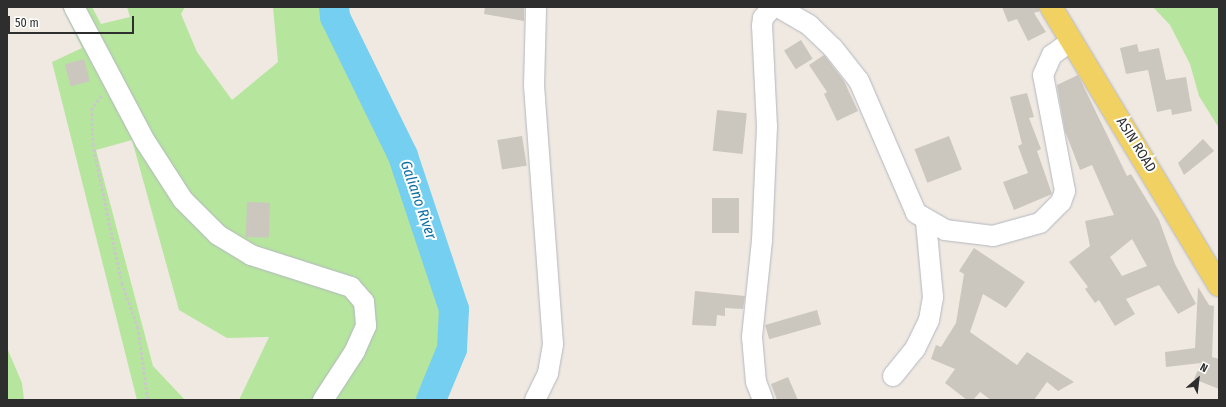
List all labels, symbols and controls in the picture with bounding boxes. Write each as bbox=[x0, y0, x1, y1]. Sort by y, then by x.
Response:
scale bar bbox=[10, 8, 136, 34]
text: 50 m bbox=[15, 16, 39, 30]
street label: ASIN ROAD bbox=[1113, 115, 1159, 175]
water label: Galiano River bbox=[396, 158, 440, 242]
north arrow bbox=[1178, 359, 1218, 399]
text: N bbox=[1198, 361, 1210, 375]

